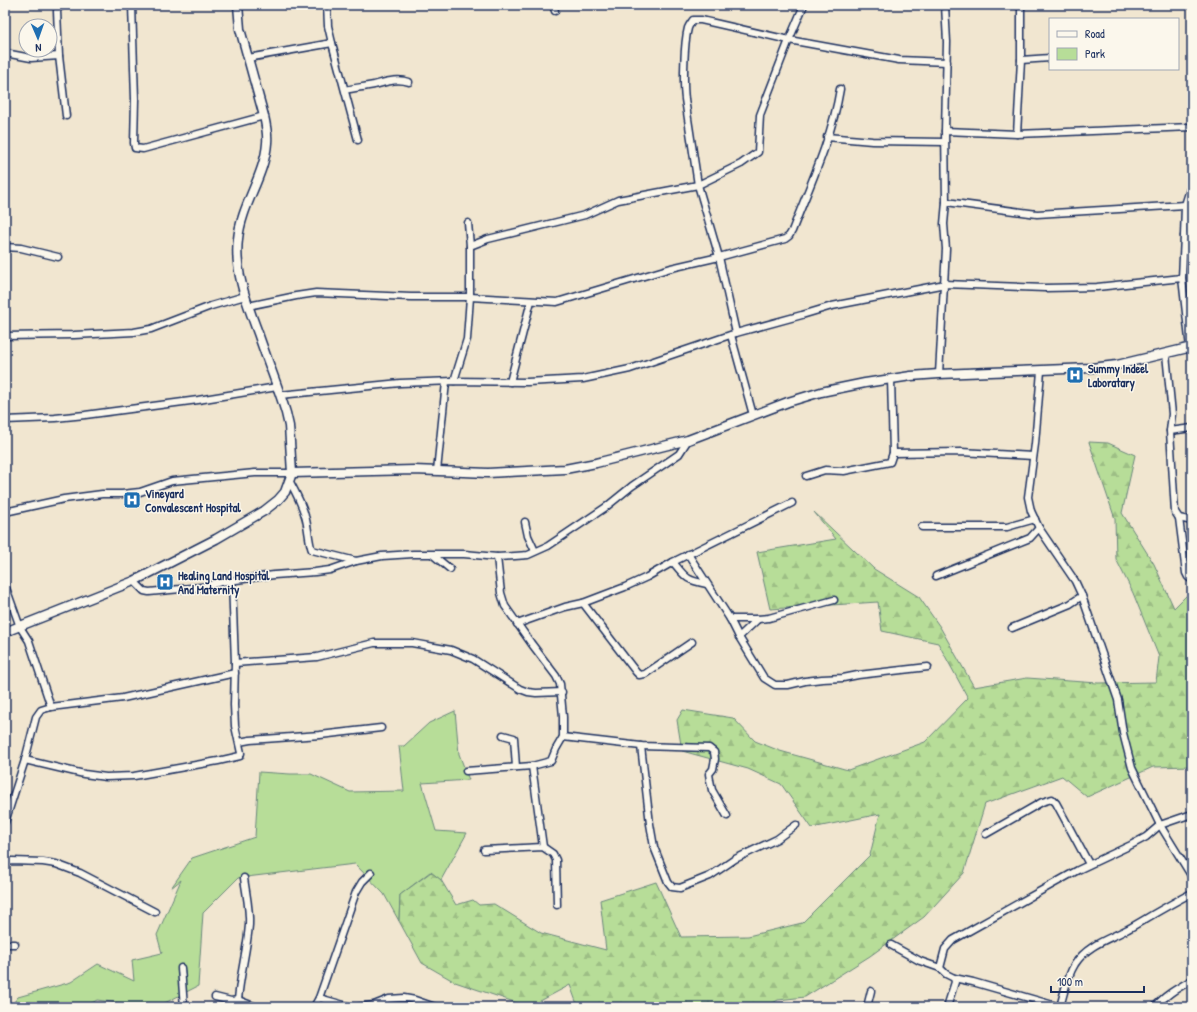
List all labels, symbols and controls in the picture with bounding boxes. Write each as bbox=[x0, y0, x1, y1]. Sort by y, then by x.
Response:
north arrow bbox=[18, 18, 58, 58]
legend bbox=[1049, 18, 1179, 70]
text: Road bbox=[1085, 25, 1105, 42]
text: N bbox=[35, 41, 42, 55]
text: Park bbox=[1085, 45, 1105, 62]
place label: Summy Indeel Laboratary bbox=[1088, 360, 1149, 392]
hospital icon: Summy Indeel Laboratary bbox=[1065, 365, 1085, 385]
place label: Vineyard Convalescent Hospital bbox=[145, 485, 241, 517]
hospital icon: Vineyard Convalescent Hospital bbox=[122, 490, 142, 510]
place label: Healing Land Hospital And Maternity bbox=[178, 567, 270, 599]
hospital icon: Healing Land Hospital And Maternity bbox=[155, 572, 175, 592]
scale bar bbox=[1051, 968, 1144, 994]
text: 100 m bbox=[1057, 973, 1083, 990]

